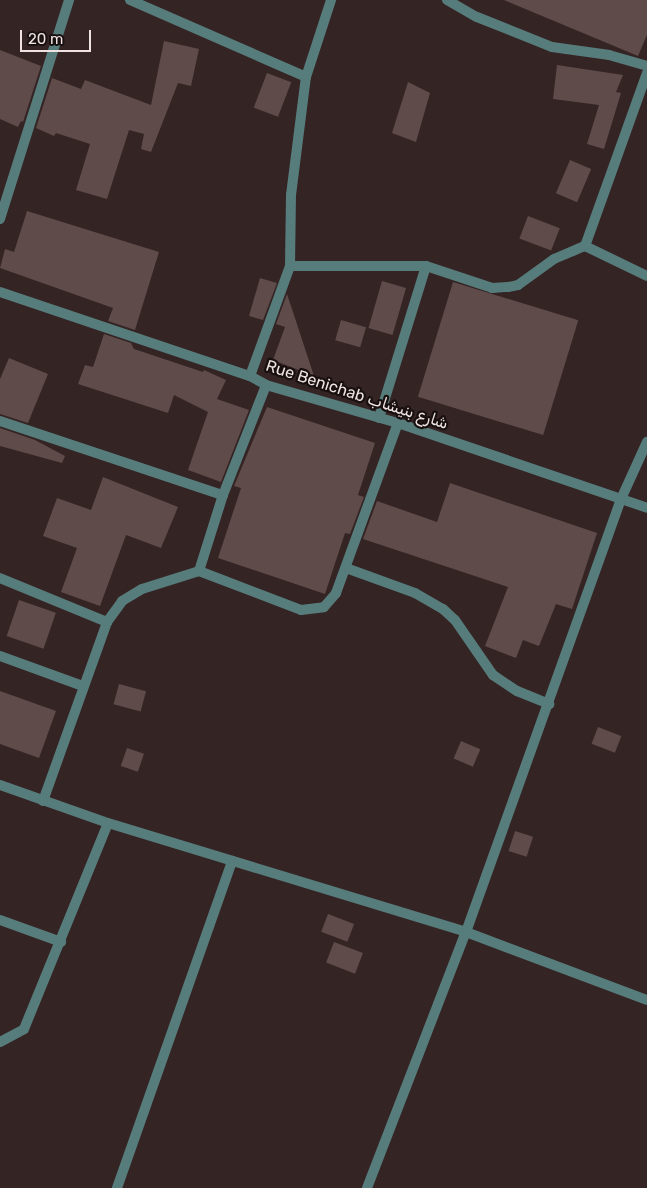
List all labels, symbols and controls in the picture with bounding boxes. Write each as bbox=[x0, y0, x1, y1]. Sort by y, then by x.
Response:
scale bar bbox=[22, 20, 94, 52]
text: 20 m bbox=[28, 30, 63, 48]
street label: Rue Benichab شارع بنيشاب bbox=[263, 356, 451, 434]

